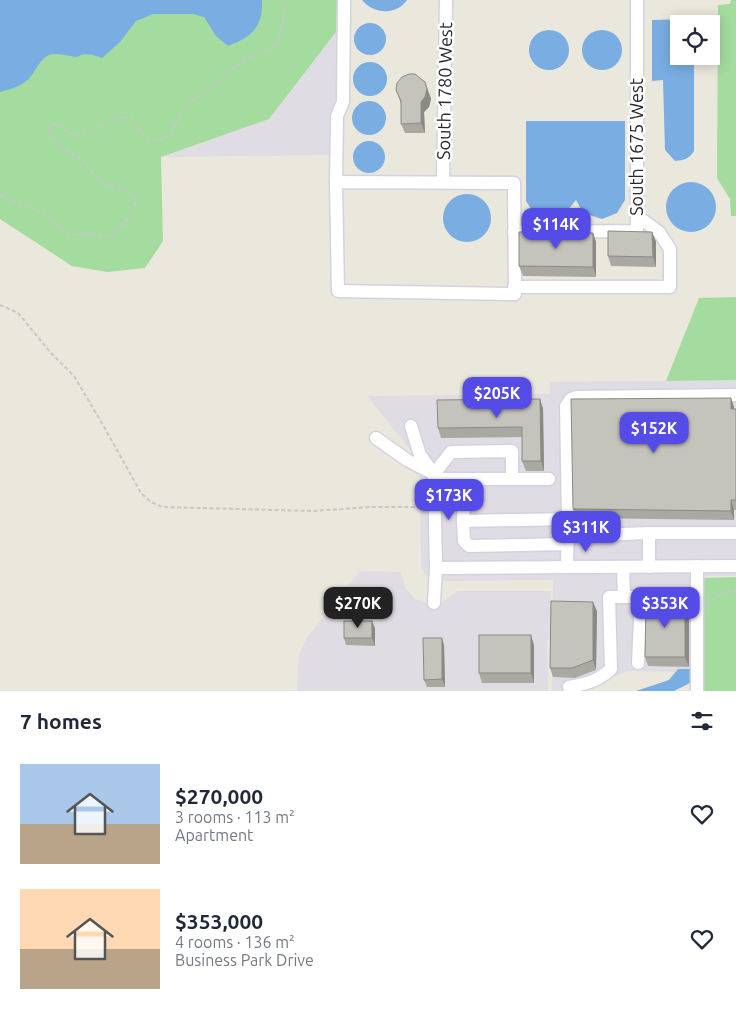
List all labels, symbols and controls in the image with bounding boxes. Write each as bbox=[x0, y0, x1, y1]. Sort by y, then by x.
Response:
map controls bbox=[670, 15, 720, 65]
button: locate bbox=[670, 15, 720, 65]
street label: South 1780 West bbox=[433, 22, 455, 160]
street label: South 1675 West bbox=[626, 78, 646, 216]
pin: $114K bbox=[521, 208, 591, 250]
text: $114K bbox=[533, 215, 579, 233]
pin: $205K bbox=[462, 376, 532, 419]
text: $205K bbox=[474, 384, 520, 402]
pin: $152K bbox=[619, 412, 689, 454]
text: $152K bbox=[631, 419, 677, 437]
pin: $173K bbox=[414, 478, 484, 521]
text: $173K bbox=[426, 486, 472, 504]
pin: $311K bbox=[551, 510, 621, 553]
text: $311K bbox=[563, 518, 609, 536]
pin: $270K bbox=[323, 586, 393, 629]
pin: $353K bbox=[630, 586, 700, 629]
text: $270K bbox=[335, 594, 381, 612]
text: $353K bbox=[642, 594, 688, 612]
icon: filters bbox=[688, 707, 716, 735]
text: 7 homes bbox=[20, 709, 102, 733]
icon: home bbox=[60, 784, 120, 844]
text: $270,000 bbox=[175, 784, 263, 808]
icon: heart bbox=[688, 800, 716, 828]
text: 3 rooms · 113 m² bbox=[175, 808, 295, 826]
text: Apartment bbox=[175, 826, 253, 844]
icon: home bbox=[60, 909, 120, 969]
text: $353,000 bbox=[175, 909, 263, 933]
icon: heart bbox=[688, 925, 716, 953]
text: 4 rooms · 136 m² bbox=[175, 933, 295, 951]
text: Business Park Drive bbox=[175, 951, 314, 969]

